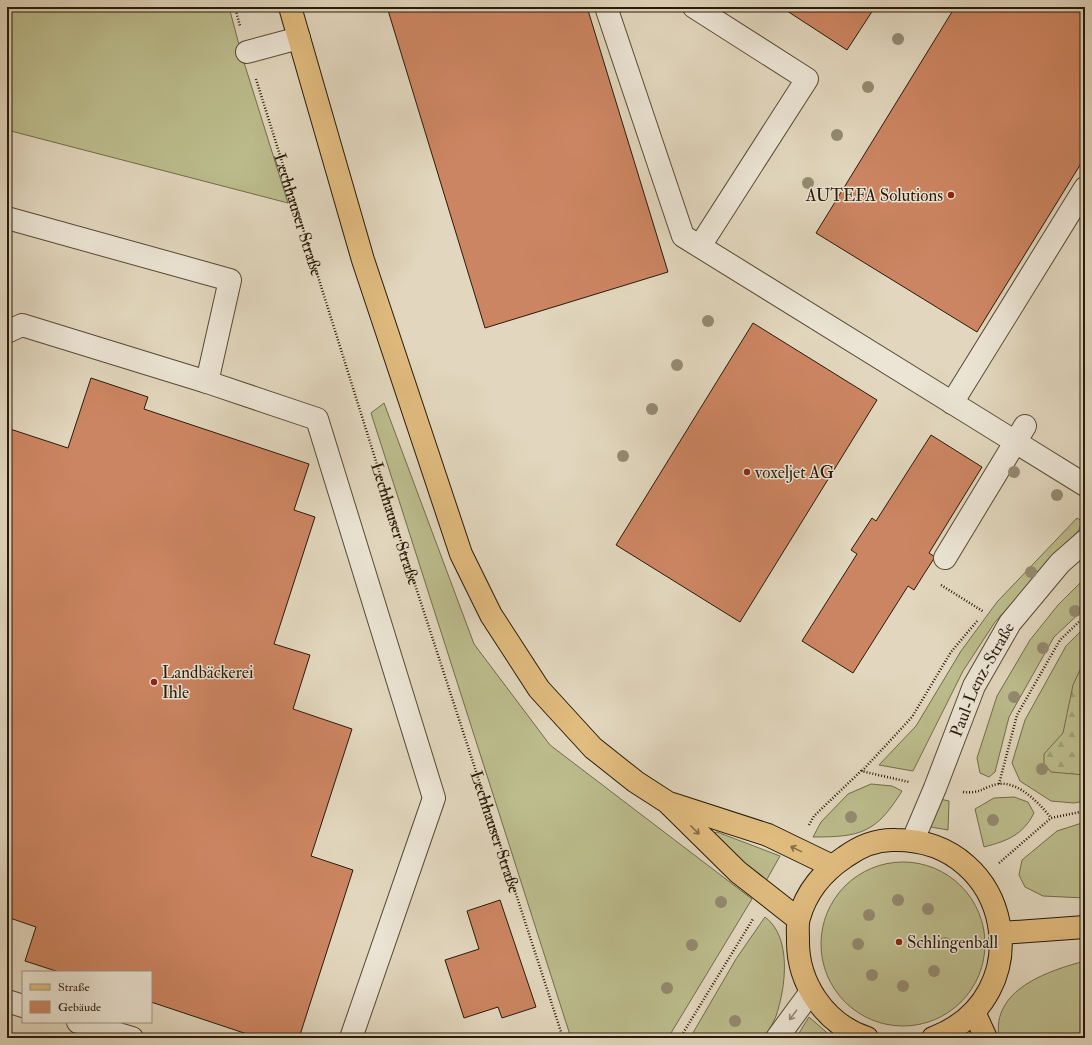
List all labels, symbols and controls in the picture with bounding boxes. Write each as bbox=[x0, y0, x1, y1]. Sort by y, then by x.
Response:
street label: Lechhauser Straße bbox=[269, 151, 328, 278]
place label: AUTEFA Solutions bbox=[805, 185, 943, 206]
marker: AUTEFA Solutions bbox=[946, 190, 956, 200]
street label: Lechhauser Straße bbox=[366, 460, 425, 588]
place label: voxeljet AG bbox=[754, 462, 834, 483]
marker: voxeljet AG bbox=[742, 467, 752, 477]
street label: Paul-Lenz-Straße bbox=[945, 618, 1019, 739]
place label: Landbäckerei Ihle bbox=[162, 662, 254, 703]
marker: Landbäckerei Ihle bbox=[149, 677, 159, 687]
street label: Lechhauser Straße bbox=[466, 768, 525, 896]
one-way arrow bbox=[690, 825, 700, 835]
one-way arrow bbox=[791, 845, 803, 852]
place label: Schlingenball bbox=[907, 932, 999, 953]
marker: Schlingenball bbox=[894, 937, 904, 947]
legend bbox=[22, 971, 152, 1023]
text: Straße bbox=[58, 980, 89, 995]
text: Gebäude bbox=[58, 1000, 101, 1015]
one-way arrow bbox=[789, 1010, 798, 1021]

